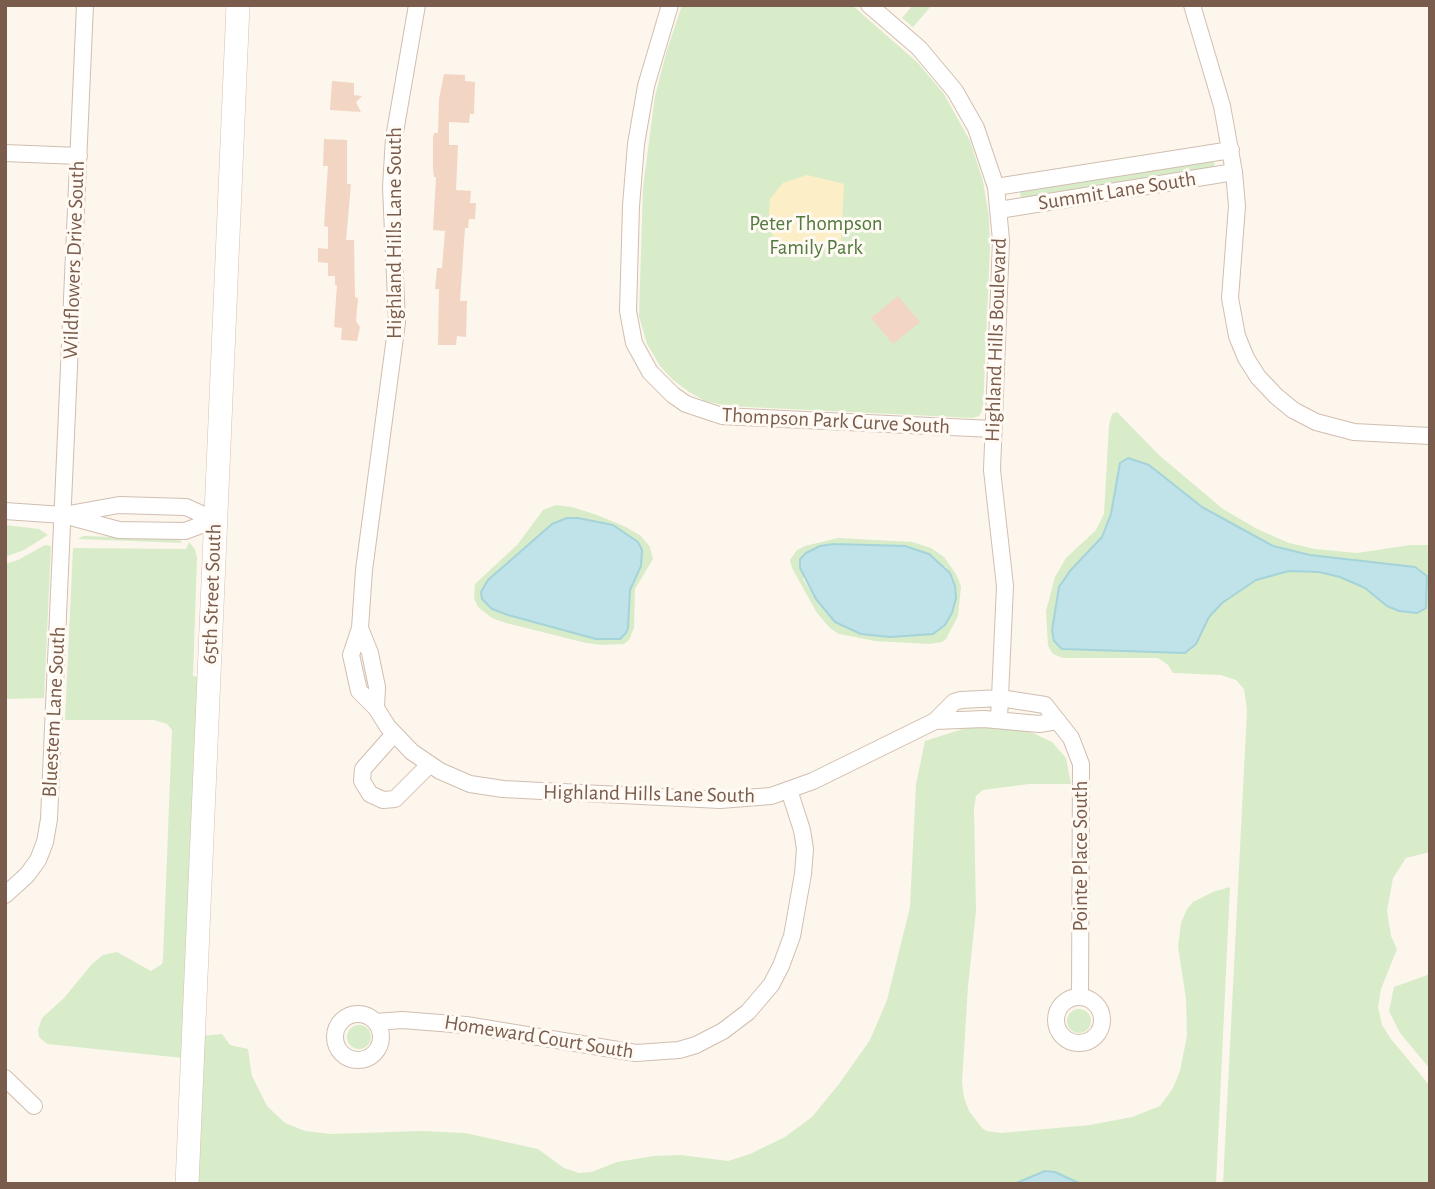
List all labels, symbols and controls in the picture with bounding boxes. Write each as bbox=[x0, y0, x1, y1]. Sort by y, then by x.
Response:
street label: Highland Hills Lane South bbox=[382, 127, 408, 339]
street label: Wildflowers Drive South bbox=[58, 160, 90, 360]
street label: Summit Lane South bbox=[1036, 166, 1198, 216]
park label: Peter Thompson Family Park bbox=[749, 211, 883, 261]
street label: Highland Hills Boulevard bbox=[980, 238, 1012, 442]
street label: Thompson Park Curve South bbox=[721, 402, 951, 440]
street label: 65th Street South bbox=[197, 523, 227, 665]
street label: Bluestem Lane South bbox=[37, 626, 71, 798]
street label: Highland Hills Lane South bbox=[543, 780, 755, 808]
street label: Pointe Place South bbox=[1068, 781, 1094, 931]
street label: Homeward Court South bbox=[443, 1010, 635, 1064]

